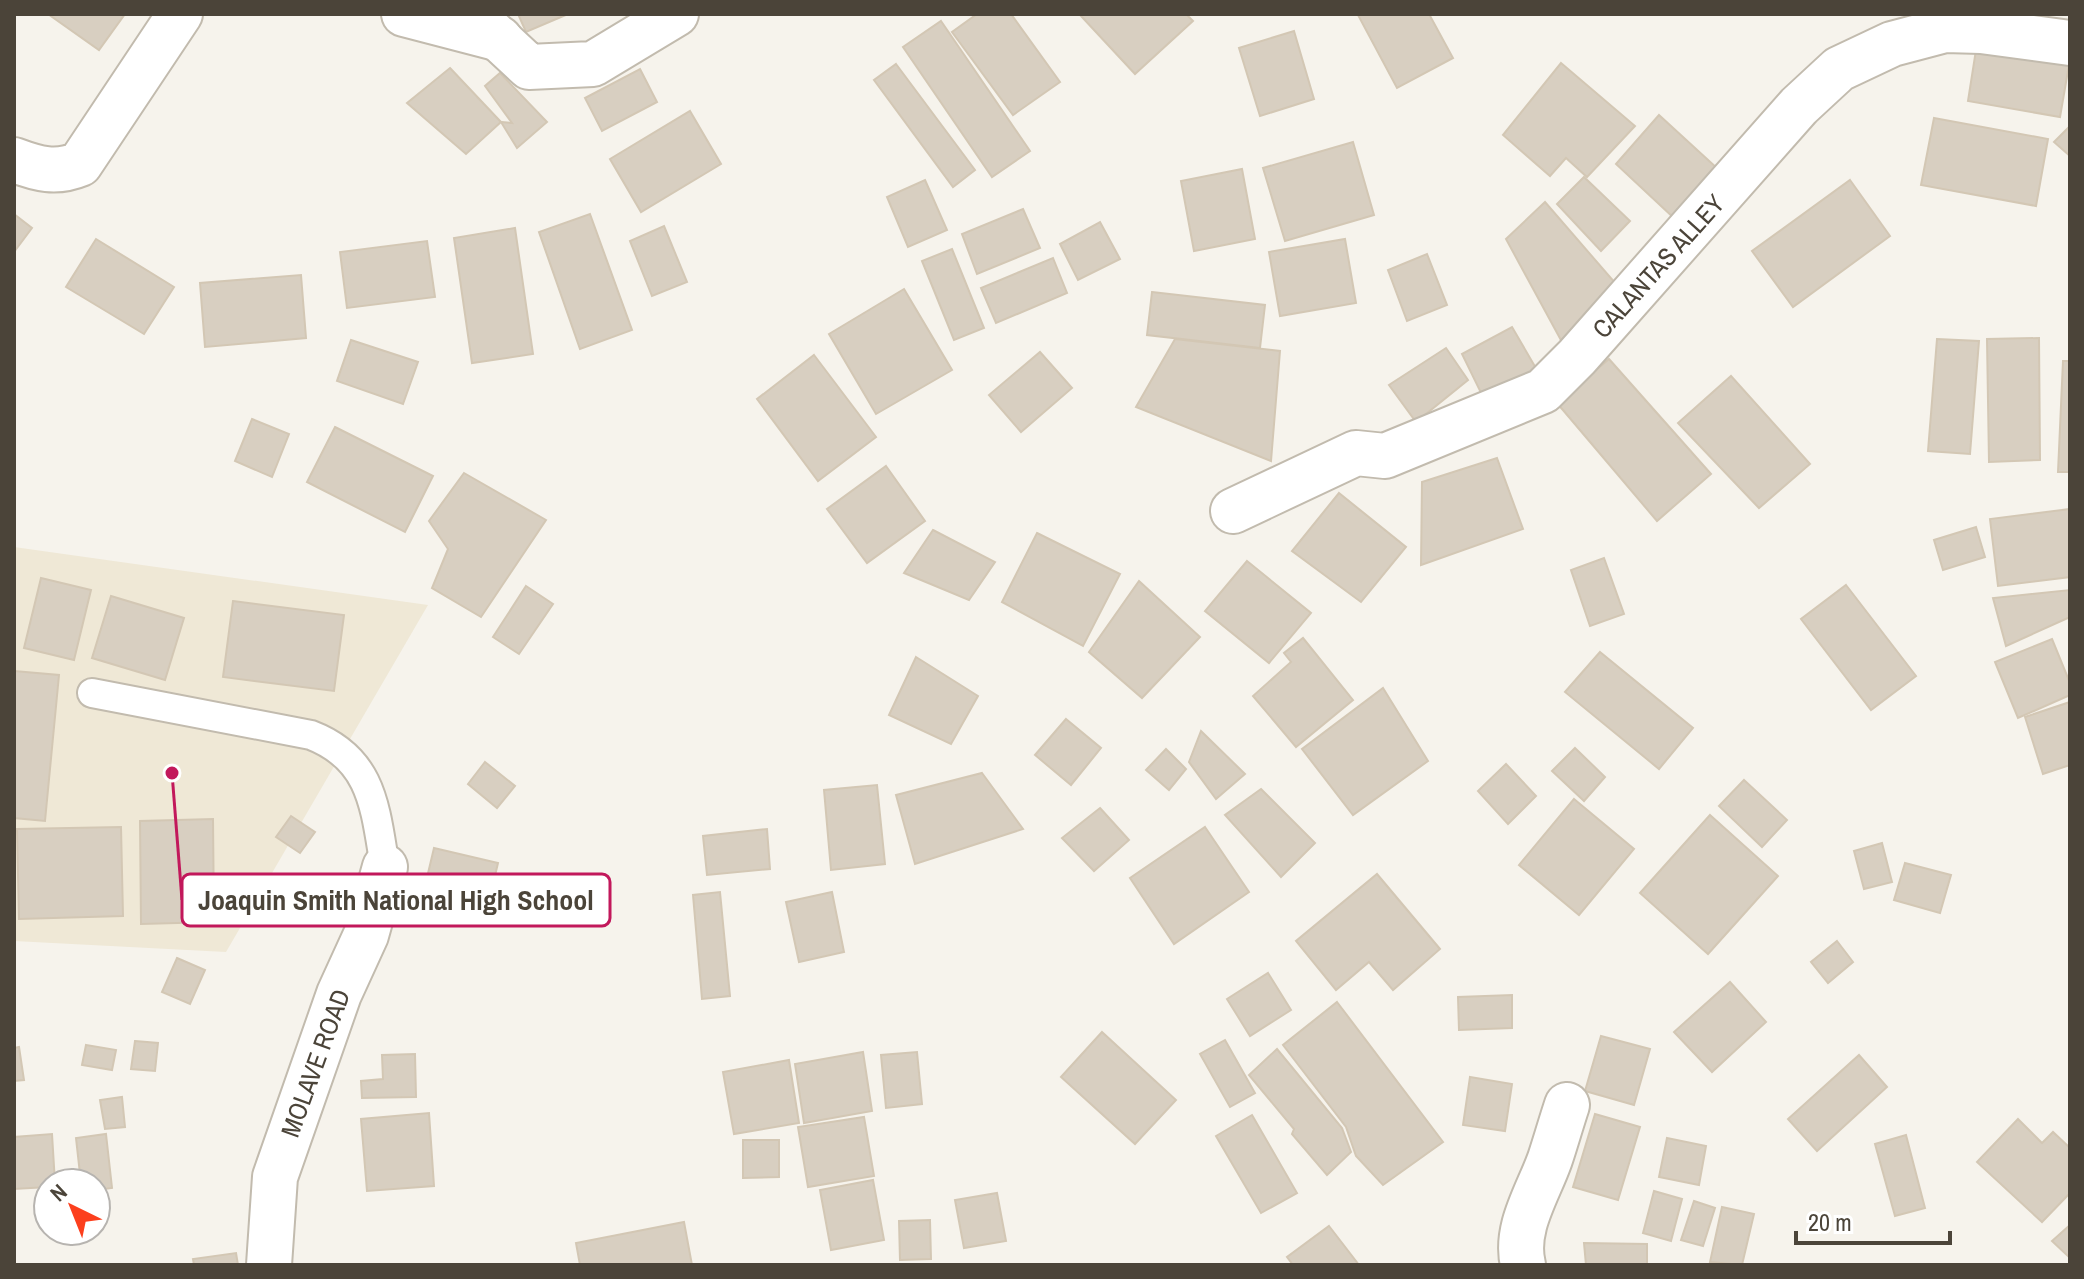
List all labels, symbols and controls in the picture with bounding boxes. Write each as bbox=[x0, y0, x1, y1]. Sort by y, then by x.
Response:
street label: CALANTAS ALLEY bbox=[1584, 186, 1732, 345]
callout: Joaquin Smith National High School bbox=[182, 874, 610, 926]
text: Joaquin Smith National High School bbox=[198, 881, 594, 919]
street label: MOLAVE ROAD bbox=[272, 984, 358, 1142]
north arrow bbox=[32, 1167, 112, 1247]
text: N bbox=[43, 1177, 73, 1208]
scale bar bbox=[1796, 1195, 1950, 1245]
text: 20 m bbox=[1808, 1206, 1852, 1238]

